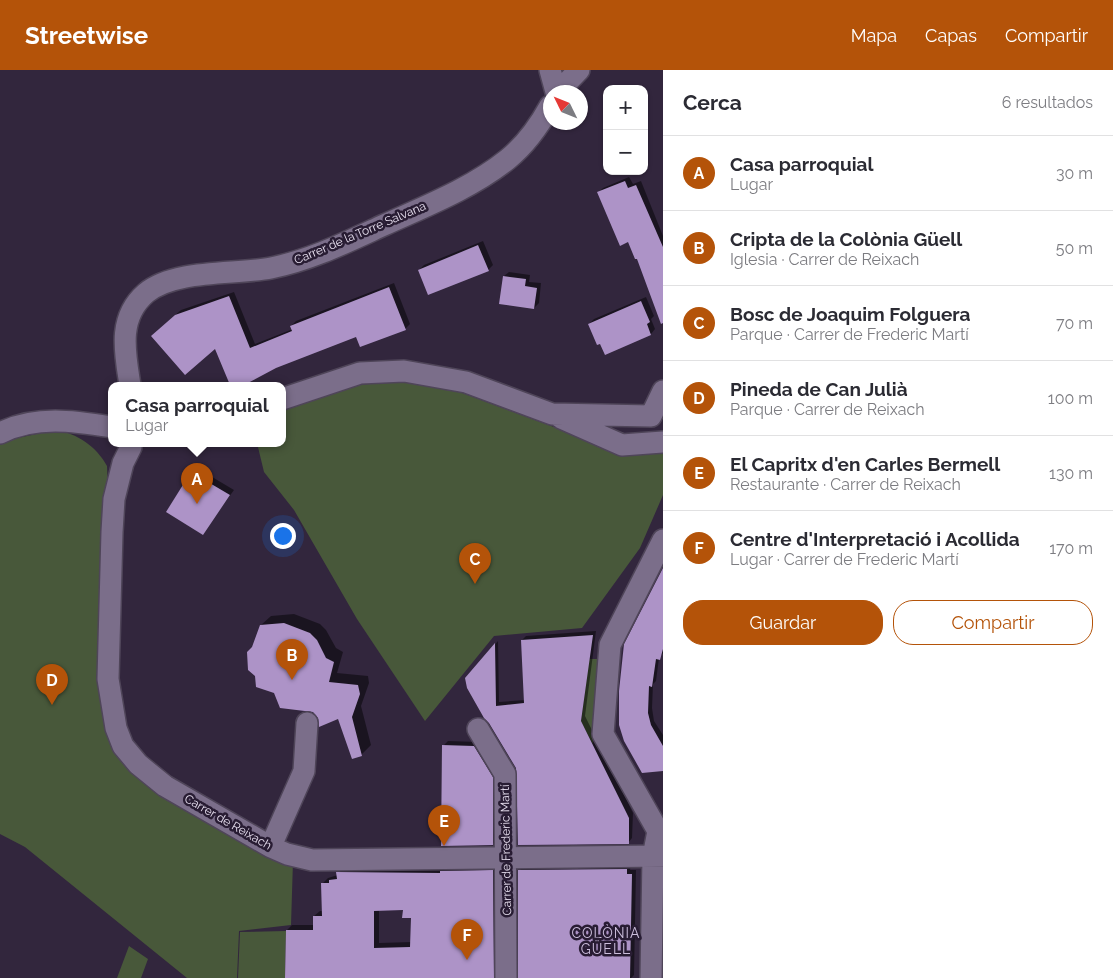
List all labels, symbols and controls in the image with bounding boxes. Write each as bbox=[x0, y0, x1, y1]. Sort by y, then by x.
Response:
text: Streetwise bbox=[25, 21, 148, 50]
text: Mapa bbox=[851, 25, 897, 46]
text: Capas bbox=[925, 25, 977, 46]
text: Compartir bbox=[1005, 25, 1088, 46]
north arrow bbox=[543, 85, 588, 130]
map controls bbox=[603, 85, 648, 175]
button: + bbox=[603, 85, 648, 130]
text: Cerca bbox=[683, 90, 742, 115]
text: 6 resultados bbox=[1002, 93, 1093, 112]
button: − bbox=[603, 130, 648, 175]
text: Casa parroquial bbox=[730, 153, 873, 175]
text: A bbox=[694, 164, 704, 183]
text: 30 m bbox=[1056, 164, 1093, 183]
text: Lugar bbox=[730, 175, 773, 194]
street label: Carrer de la Torre Salvana bbox=[292, 199, 428, 267]
text: Cripta de la Colònia Güell bbox=[730, 228, 962, 250]
text: B bbox=[694, 239, 704, 258]
text: 50 m bbox=[1056, 239, 1093, 258]
text: Iglesia · Carrer de Reixach bbox=[730, 250, 919, 269]
text: Bosc de Joaquim Folguera bbox=[730, 303, 970, 325]
text: C bbox=[694, 314, 704, 333]
text: 70 m bbox=[1056, 314, 1093, 333]
text: Parque · Carrer de Frederic Martí bbox=[730, 325, 969, 344]
text: Pineda de Can Julià bbox=[730, 378, 908, 400]
popup bbox=[108, 382, 286, 447]
text: D bbox=[693, 389, 705, 408]
text: 100 m bbox=[1048, 389, 1093, 408]
text: Casa parroquial bbox=[125, 394, 269, 416]
text: Parque · Carrer de Reixach bbox=[730, 400, 925, 419]
text: Lugar bbox=[125, 416, 168, 435]
text: El Capritx d'en Carles Bermell bbox=[730, 453, 1000, 475]
pin: A bbox=[181, 463, 213, 504]
text: E bbox=[694, 464, 704, 483]
text: 130 m bbox=[1049, 464, 1093, 483]
text: Restaurante · Carrer de Reixach bbox=[730, 475, 961, 494]
your location bbox=[270, 523, 296, 549]
text: Centre d'Interpretació i Acollida bbox=[730, 528, 1020, 550]
text: F bbox=[694, 539, 704, 558]
text: 170 m bbox=[1049, 539, 1093, 558]
pin: C bbox=[459, 543, 491, 584]
text: Lugar · Carrer de Frederic Martí bbox=[730, 550, 959, 569]
button: Guardar bbox=[683, 600, 883, 645]
button: Compartir bbox=[893, 600, 1093, 645]
pin: B bbox=[276, 639, 308, 680]
pin: D bbox=[36, 664, 68, 705]
street label: Carrer de Frederic Martí bbox=[498, 784, 514, 916]
street label: Carrer de Reixach bbox=[182, 791, 274, 853]
pin: E bbox=[428, 805, 460, 846]
pin: F bbox=[451, 919, 483, 960]
district label: COLÒNIA GÜELL bbox=[571, 924, 641, 957]

